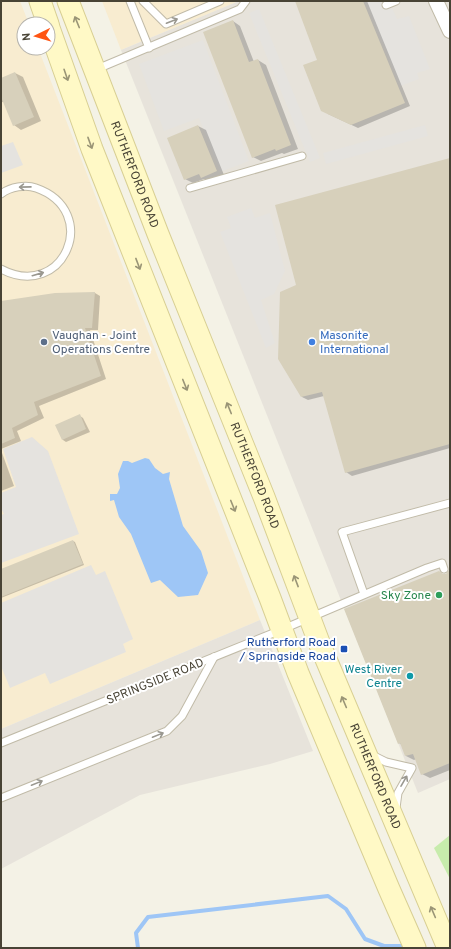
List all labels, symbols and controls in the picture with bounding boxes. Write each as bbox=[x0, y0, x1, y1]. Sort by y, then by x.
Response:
north arrow bbox=[16, 16, 56, 56]
one-way arrow bbox=[72, 17, 80, 29]
one-way arrow bbox=[165, 17, 177, 25]
text: N bbox=[20, 32, 34, 41]
one-way arrow bbox=[62, 68, 70, 80]
street label: RUTHERFORD ROAD bbox=[106, 119, 162, 231]
one-way arrow bbox=[87, 136, 95, 148]
one-way arrow bbox=[19, 183, 32, 190]
one-way arrow bbox=[134, 257, 142, 269]
one-way arrow bbox=[31, 270, 44, 277]
place label: Vaughan - Joint Operations Centre bbox=[52, 328, 150, 358]
place label: Masonite International bbox=[320, 328, 389, 358]
marker: Vaughan - Joint Operations Centre bbox=[39, 337, 49, 347]
marker: Masonite International bbox=[307, 337, 317, 347]
one-way arrow bbox=[182, 378, 190, 390]
one-way arrow bbox=[224, 403, 232, 415]
street label: RUTHERFORD ROAD bbox=[226, 420, 282, 531]
one-way arrow bbox=[230, 499, 238, 511]
one-way arrow bbox=[292, 576, 300, 588]
place label: Sky Zone bbox=[381, 588, 431, 604]
marker: Sky Zone bbox=[434, 590, 444, 600]
place label: Rutherford Road / Springside Road bbox=[239, 635, 336, 665]
marker: Rutherford Road / Springside Road bbox=[339, 644, 349, 654]
street label: SPRINGSIDE ROAD bbox=[104, 655, 206, 709]
place label: West River Centre bbox=[345, 662, 402, 692]
marker: West River Centre bbox=[405, 671, 415, 681]
one-way arrow bbox=[340, 697, 347, 709]
street label: RUTHERFORD ROAD bbox=[345, 721, 404, 832]
one-way arrow bbox=[151, 731, 163, 739]
one-way arrow bbox=[401, 775, 409, 787]
one-way arrow bbox=[31, 779, 43, 787]
one-way arrow bbox=[429, 907, 436, 919]

